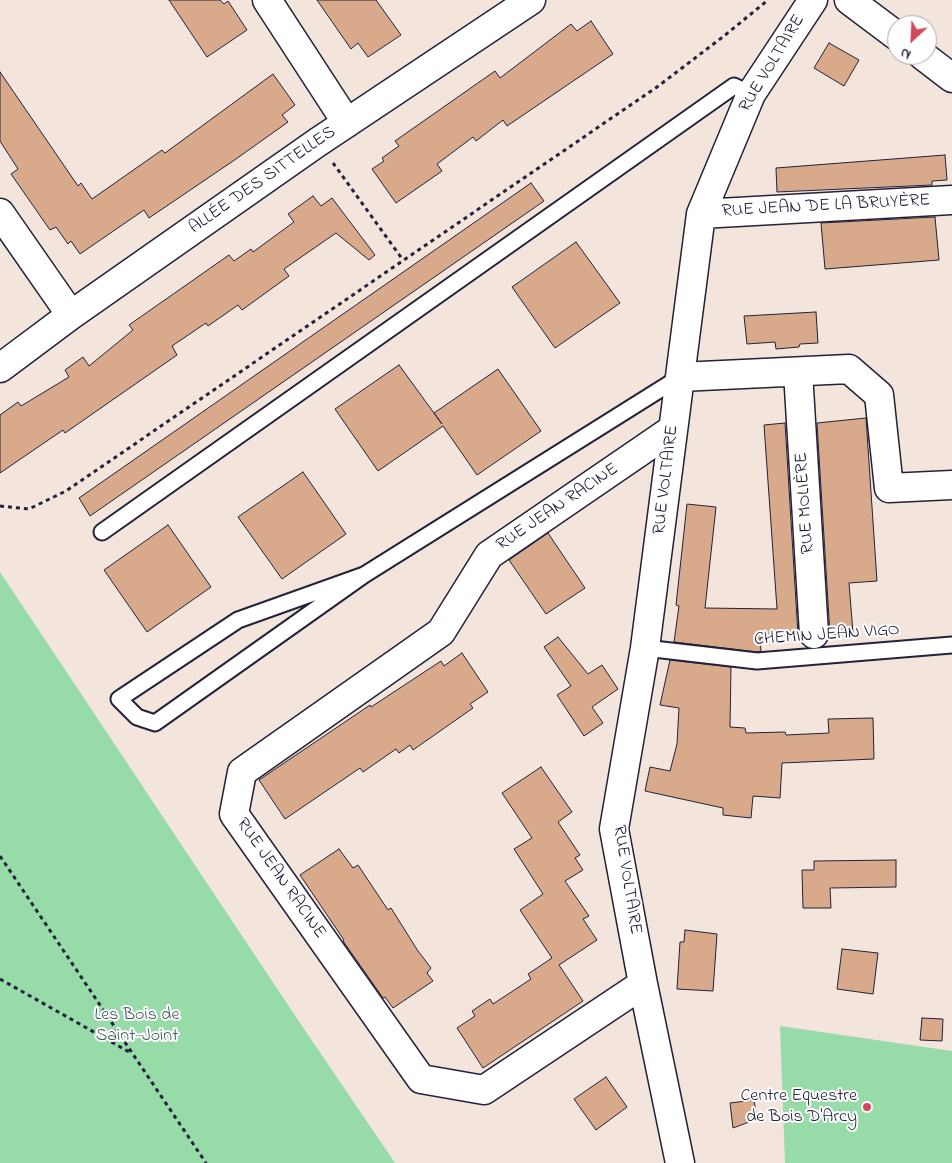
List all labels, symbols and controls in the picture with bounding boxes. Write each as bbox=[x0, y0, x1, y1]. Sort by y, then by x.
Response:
street label: RUE VOLTAIRE bbox=[735, 11, 811, 117]
north arrow bbox=[887, 15, 937, 65]
text: N bbox=[897, 42, 915, 65]
street label: ALLÉE DES SITTELLES bbox=[186, 122, 340, 240]
street label: RUE JEAN DE LA BRUYÈRE bbox=[721, 191, 931, 223]
street label: RUE VOLTAIRE bbox=[650, 424, 684, 536]
street label: RUE MOLIÈRE bbox=[792, 451, 820, 555]
street label: RUE JEAN RACINE bbox=[493, 459, 623, 557]
street label: CHEMIN JEAN VIGO bbox=[754, 620, 900, 652]
street label: RUE JEAN RACINE bbox=[230, 814, 330, 944]
street label: RUE VOLTAIRE bbox=[607, 824, 645, 936]
park label: Les Bois de Saint-Joint bbox=[95, 1005, 179, 1048]
place label: Centre Equestre de Bois D'Arcy bbox=[740, 1086, 857, 1128]
marker: Centre Equestre de Bois D'Arcy bbox=[861, 1101, 873, 1113]

